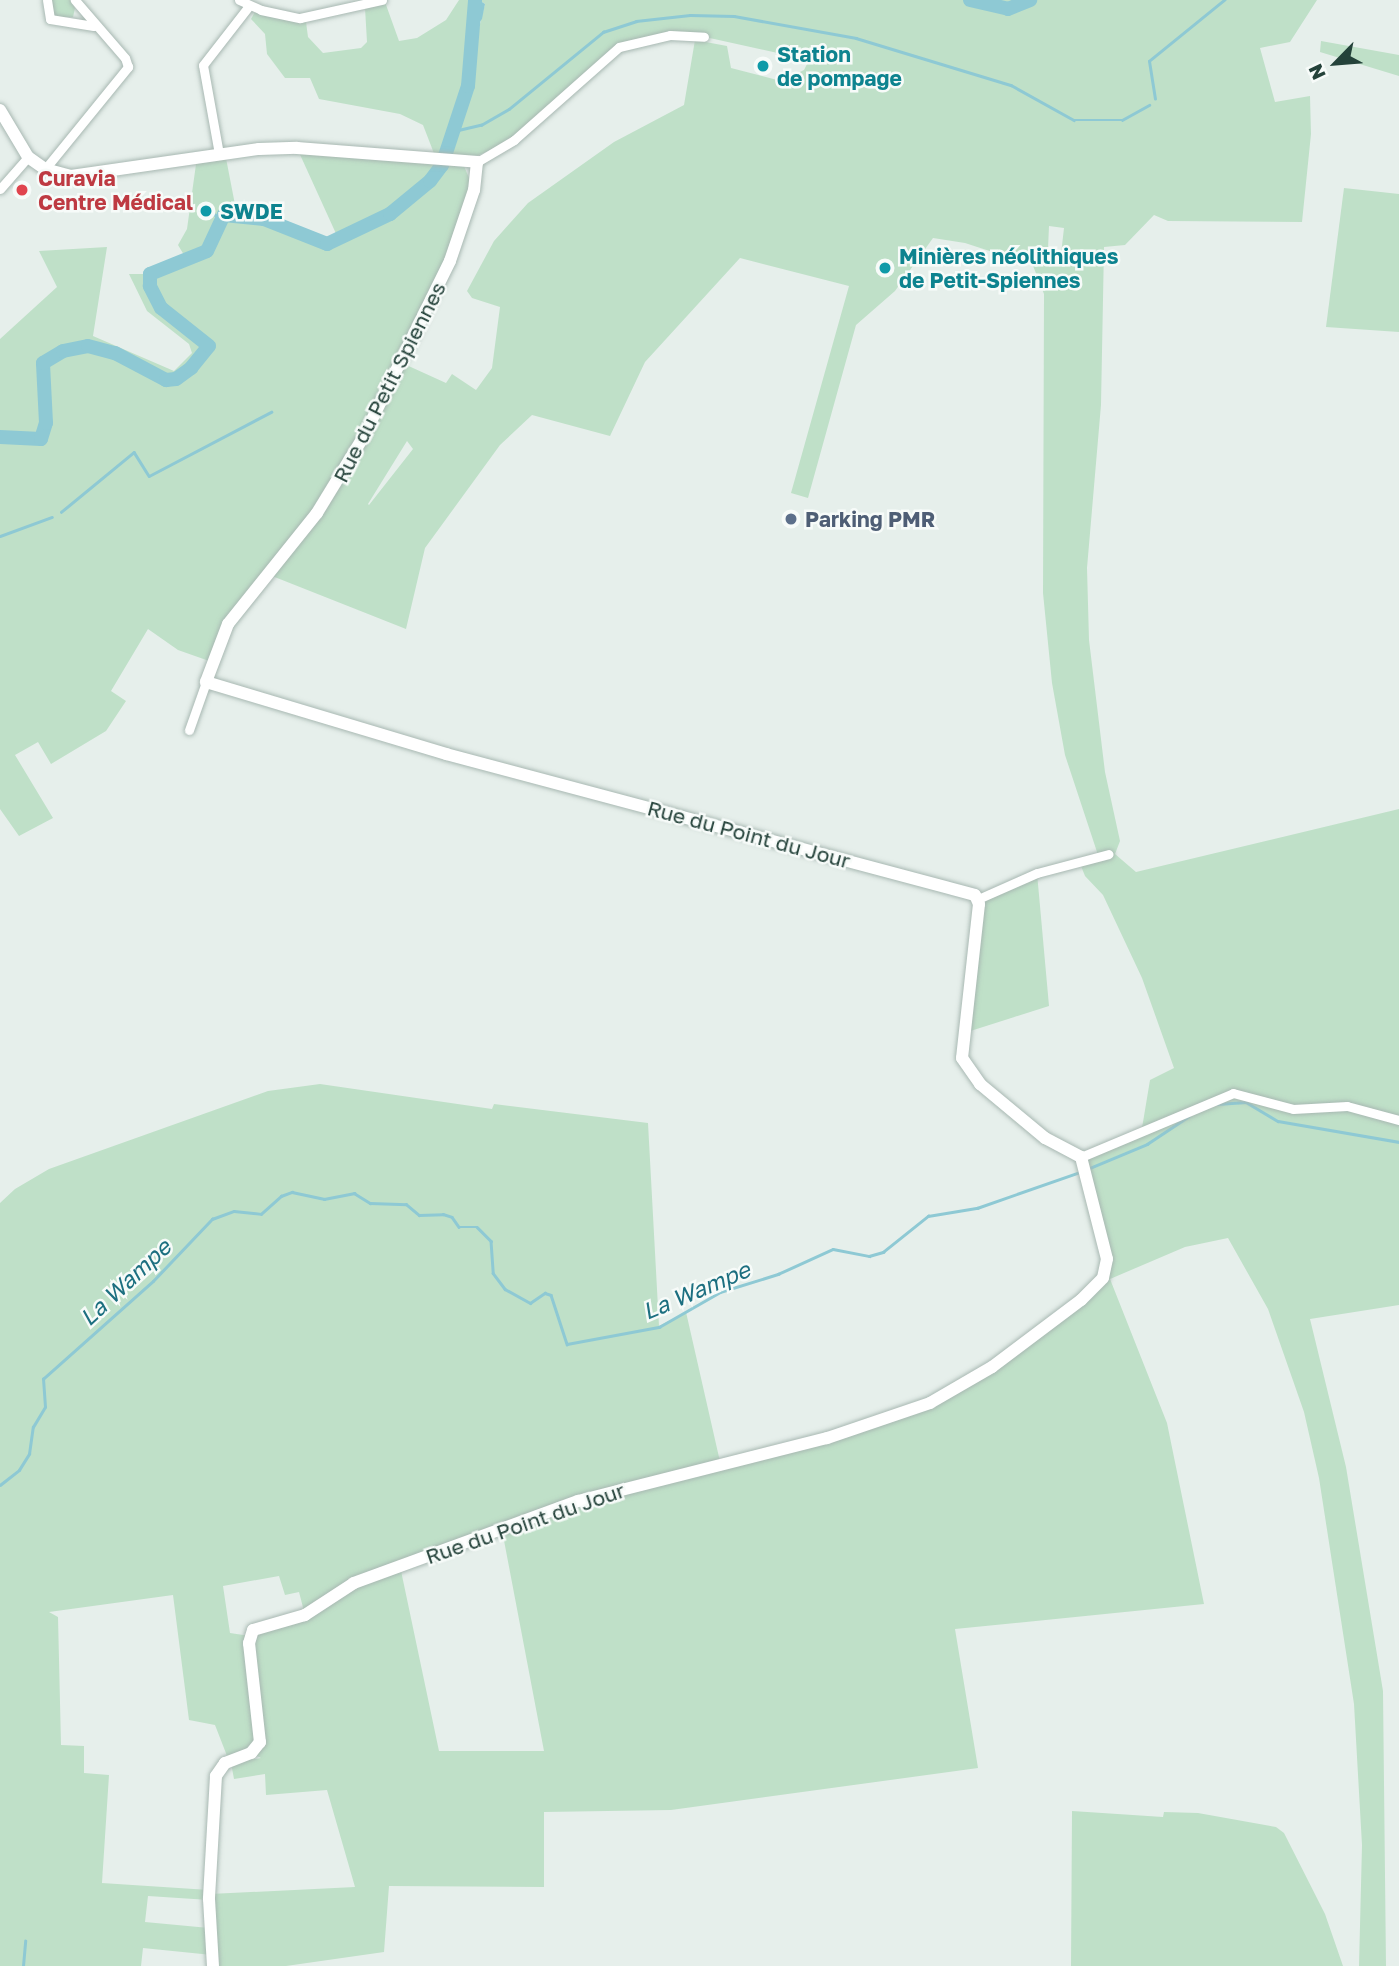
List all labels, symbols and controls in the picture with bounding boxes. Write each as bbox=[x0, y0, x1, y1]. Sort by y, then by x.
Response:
north arrow bbox=[1301, 28, 1371, 98]
place label: Station de pompage bbox=[777, 41, 902, 91]
marker: Station de pompage bbox=[755, 58, 771, 74]
text: N bbox=[1303, 61, 1330, 84]
place label: Curavia Centre Médical bbox=[38, 165, 193, 215]
marker: Curavia Centre Médical bbox=[12, 180, 32, 200]
place label: SWDE bbox=[220, 198, 283, 224]
marker: SWDE bbox=[198, 203, 214, 219]
place label: Minières néolithiques de Petit-Spiennes bbox=[899, 243, 1118, 293]
marker: Minières néolithiques de Petit-Spiennes bbox=[877, 260, 893, 276]
street label: Rue du Petit Spiennes bbox=[327, 278, 451, 486]
place label: Parking PMR bbox=[805, 506, 935, 532]
marker: Parking PMR bbox=[783, 511, 799, 527]
street label: Rue du Point du Jour bbox=[645, 795, 853, 873]
water label: La Wampe bbox=[74, 1233, 176, 1331]
water label: La Wampe bbox=[638, 1255, 754, 1325]
street label: Rue du Point du Jour bbox=[422, 1477, 628, 1569]

